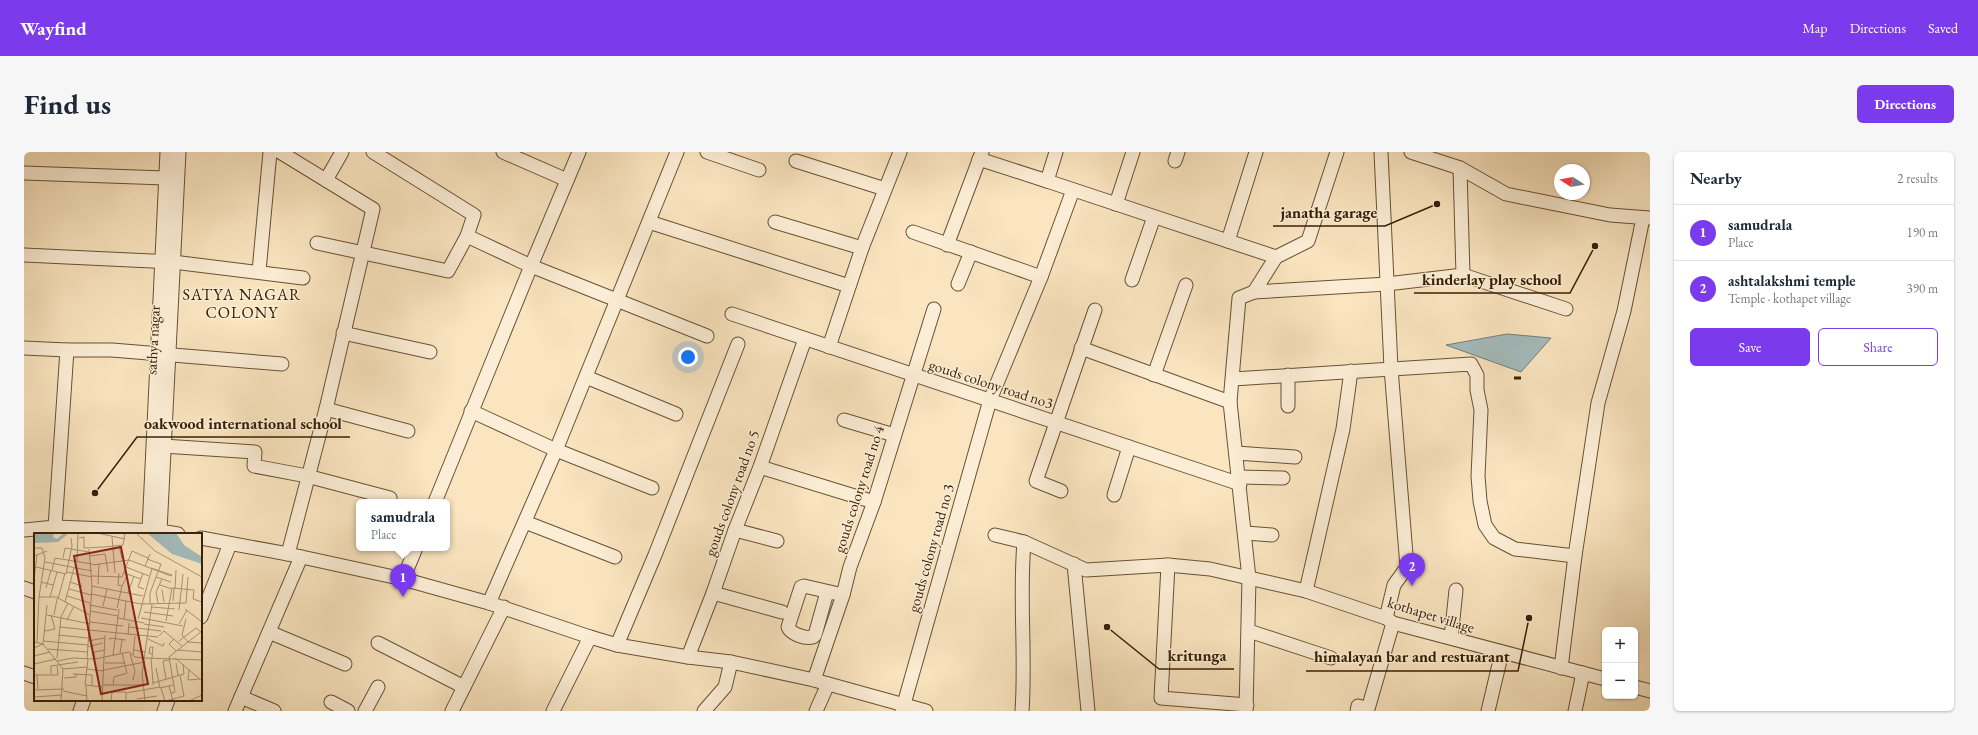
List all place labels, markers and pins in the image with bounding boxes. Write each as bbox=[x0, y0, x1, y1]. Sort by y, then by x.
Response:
callout: janatha garage bbox=[1273, 198, 1385, 226]
callout: kinderlay play school bbox=[1414, 265, 1570, 293]
callout: oakwood international school bbox=[137, 409, 350, 437]
pin: 2 bbox=[1399, 553, 1425, 586]
pin: 1 bbox=[390, 564, 416, 597]
callout: kritunga bbox=[1159, 641, 1234, 669]
callout: himalayan bar and restuarant bbox=[1306, 643, 1518, 671]

